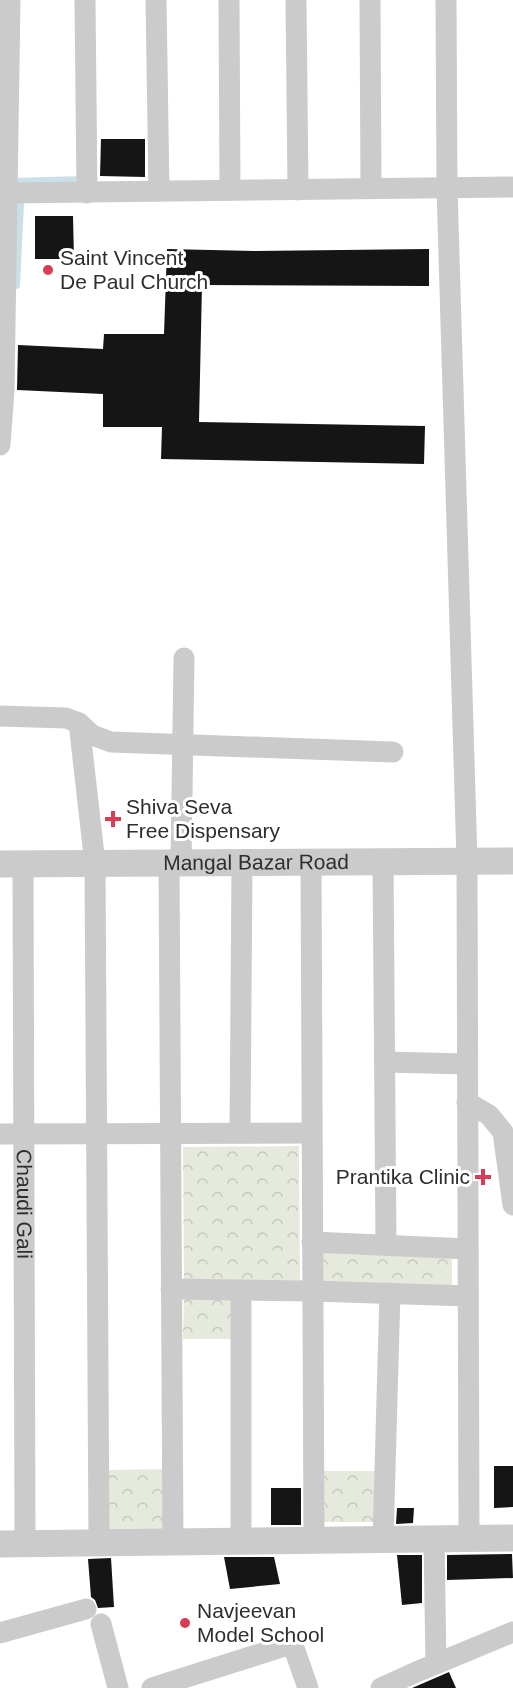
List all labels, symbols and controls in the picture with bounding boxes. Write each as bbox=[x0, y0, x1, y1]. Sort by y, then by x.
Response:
place label: Saint Vincent De Paul Church bbox=[60, 246, 208, 293]
marker: Saint Vincent De Paul Church bbox=[41, 263, 55, 277]
place label: Shiva Seva Free Dispensary bbox=[126, 795, 281, 842]
marker: Shiva Seva Free Dispensary bbox=[104, 810, 122, 828]
street label: Mangal Bazar Road bbox=[163, 850, 349, 874]
street label: Chaudi Gali bbox=[13, 1149, 36, 1259]
place label: Prantika Clinic bbox=[336, 1165, 470, 1188]
marker: Prantika Clinic bbox=[474, 1168, 492, 1186]
place label: Navjeevan Model School bbox=[197, 1599, 324, 1646]
marker: Navjeevan Model School bbox=[178, 1616, 192, 1630]

